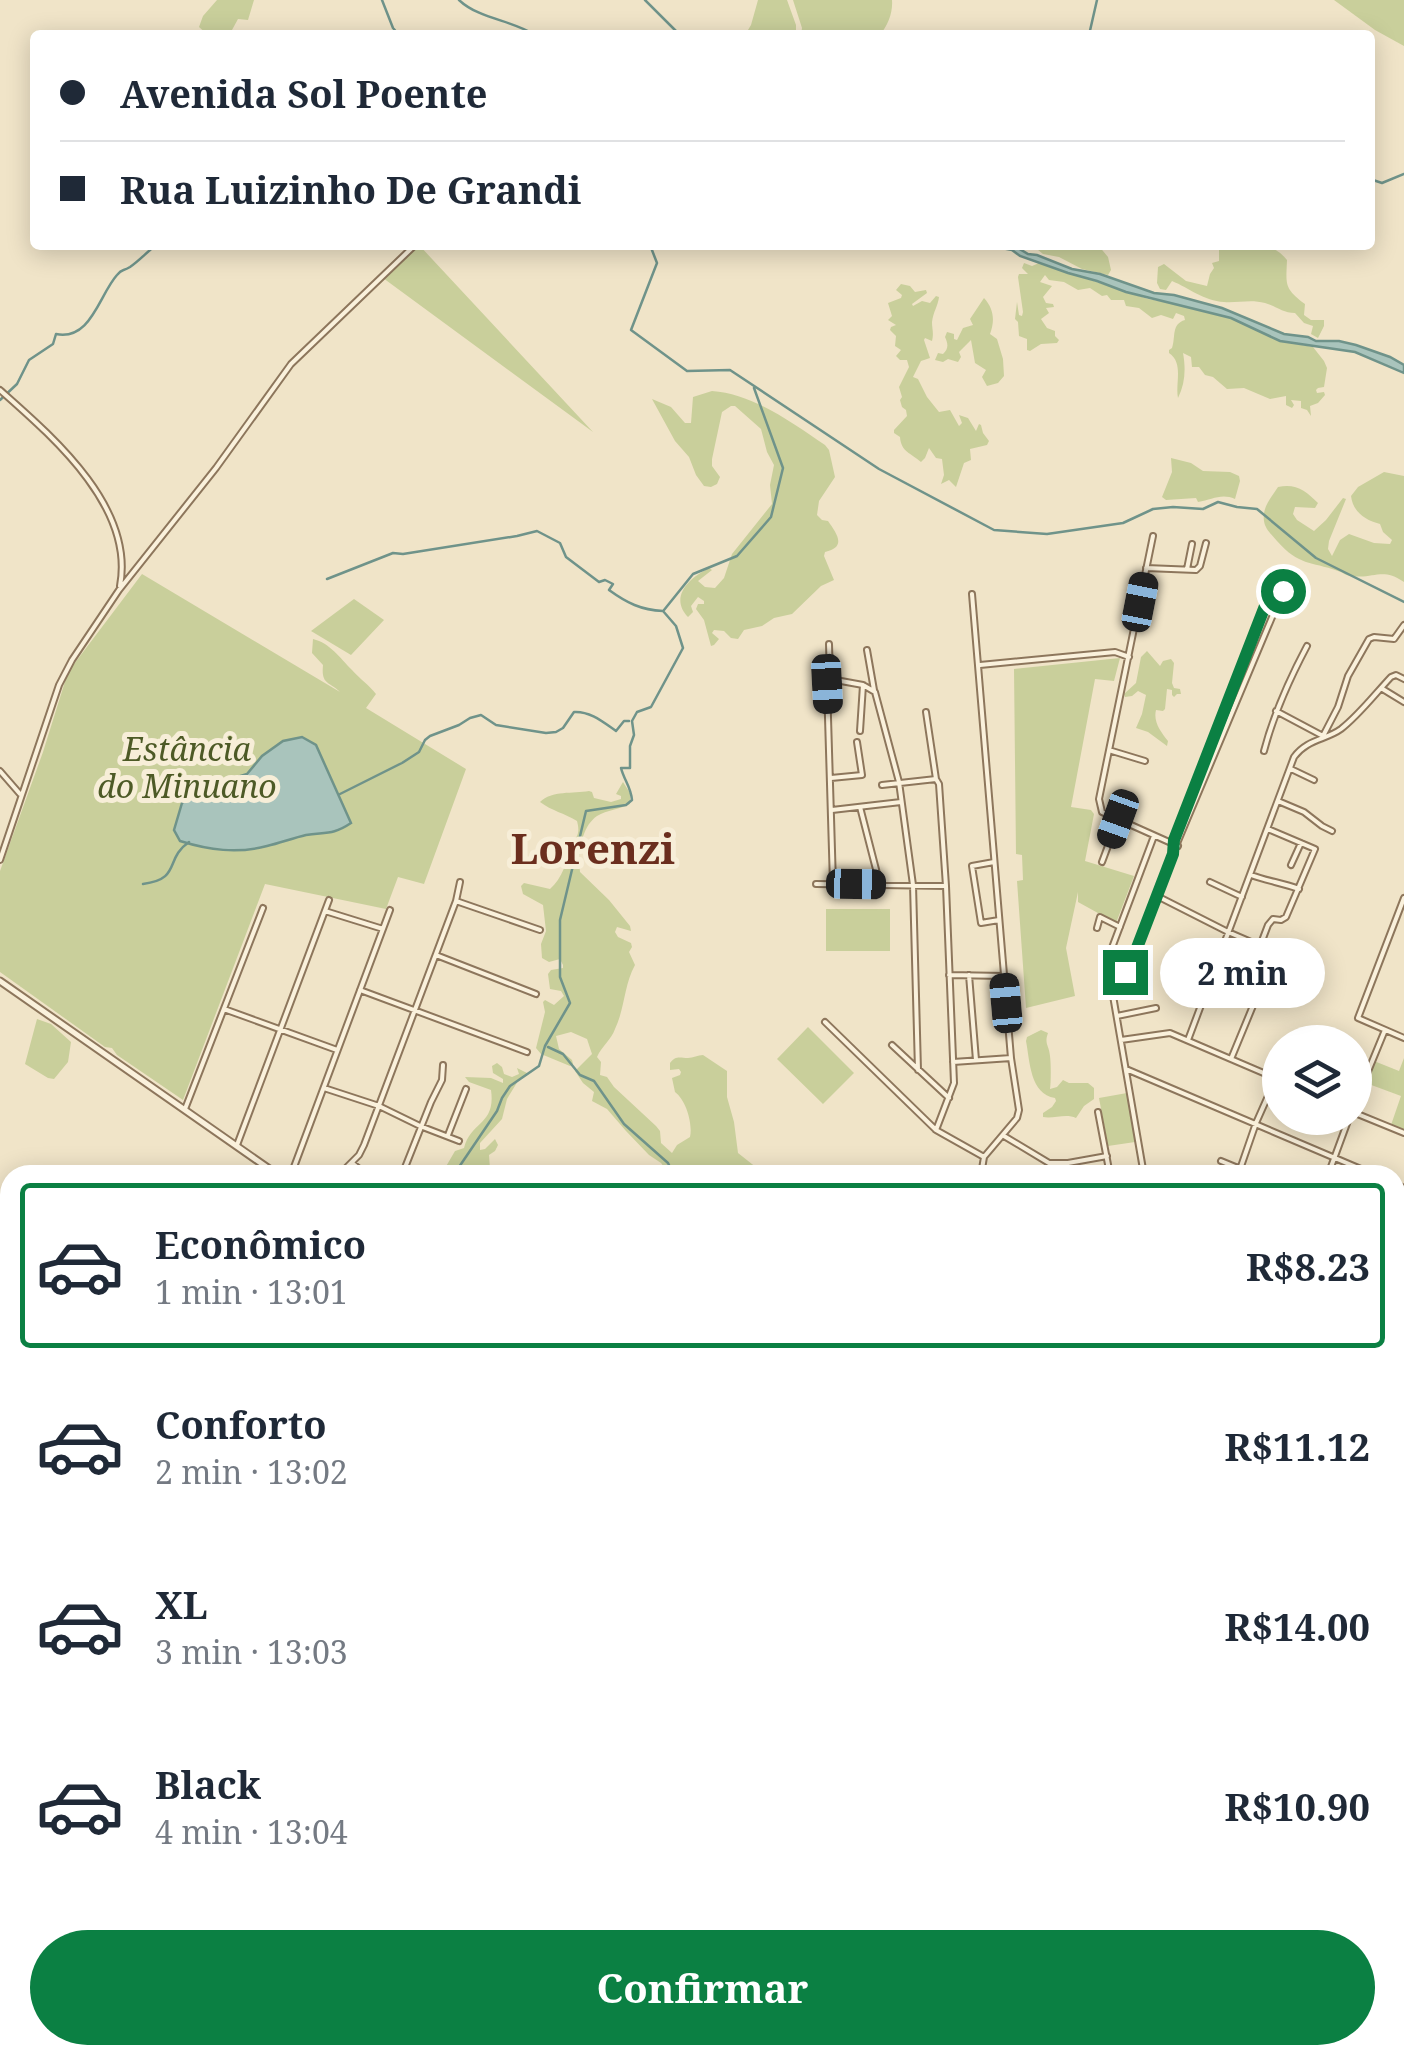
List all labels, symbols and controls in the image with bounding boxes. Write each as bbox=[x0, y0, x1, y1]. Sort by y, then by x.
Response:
text: Avenida Sol Poente bbox=[120, 67, 488, 119]
text: Rua Luizinho De Grandi bbox=[120, 163, 581, 215]
route start bbox=[1261, 569, 1306, 614]
car bbox=[1120, 570, 1160, 634]
car bbox=[810, 653, 844, 715]
park label: Estância do Minuano bbox=[97, 727, 277, 807]
car bbox=[1094, 786, 1142, 852]
district label: Lorenzi bbox=[511, 819, 675, 876]
car bbox=[826, 868, 886, 900]
callout: 2 min bbox=[1160, 937, 1325, 1007]
route end bbox=[1103, 950, 1148, 995]
text: 2 min bbox=[1197, 951, 1288, 994]
car bbox=[988, 972, 1024, 1034]
map controls bbox=[1262, 1025, 1372, 1135]
button: layers bbox=[1262, 1025, 1372, 1135]
text: Econômico bbox=[155, 1218, 366, 1270]
icon: car bbox=[35, 1221, 125, 1311]
text: R$8.23 bbox=[1246, 1240, 1370, 1292]
text: 1 min · 13:01 bbox=[155, 1270, 348, 1313]
text: Conforto bbox=[155, 1398, 327, 1450]
icon: car bbox=[35, 1401, 125, 1491]
text: R$11.12 bbox=[1224, 1420, 1370, 1472]
text: 2 min · 13:02 bbox=[155, 1450, 348, 1493]
text: XL bbox=[155, 1578, 208, 1630]
icon: car bbox=[35, 1581, 125, 1671]
text: R$14.00 bbox=[1224, 1600, 1370, 1652]
text: 3 min · 13:03 bbox=[155, 1630, 348, 1673]
text: Black bbox=[155, 1758, 261, 1810]
icon: car bbox=[35, 1761, 125, 1851]
text: R$10.90 bbox=[1224, 1780, 1370, 1832]
text: 4 min · 13:04 bbox=[155, 1810, 348, 1853]
button: Confirmar bbox=[30, 1930, 1375, 2045]

